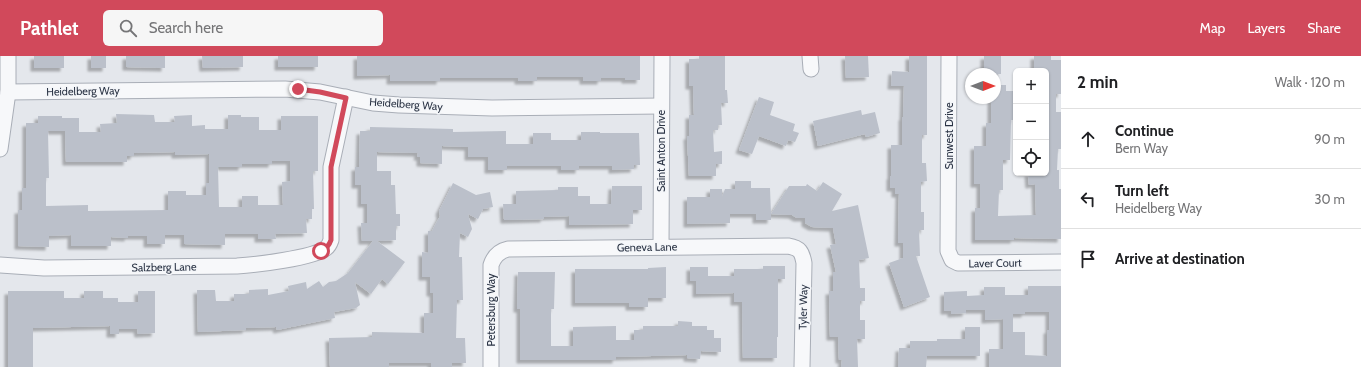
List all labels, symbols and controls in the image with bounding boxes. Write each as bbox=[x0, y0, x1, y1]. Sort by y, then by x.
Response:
search box bbox=[103, 10, 383, 46]
text: Pathlet bbox=[20, 17, 79, 40]
icon: search bbox=[117, 17, 139, 39]
text: Search here bbox=[149, 19, 223, 37]
text: Map bbox=[1200, 19, 1225, 37]
text: Layers bbox=[1247, 19, 1285, 37]
text: Share bbox=[1307, 19, 1341, 37]
north arrow bbox=[965, 68, 1001, 104]
map controls bbox=[1013, 68, 1049, 176]
button: + bbox=[1013, 68, 1049, 104]
text: 2 min bbox=[1077, 72, 1118, 92]
text: Walk · 120 m bbox=[1275, 74, 1345, 90]
route end bbox=[289, 80, 307, 98]
street label: Heidelberg Way bbox=[46, 83, 120, 99]
street label: Heidelberg Way bbox=[369, 94, 444, 114]
street label: Sunwest Drive bbox=[942, 102, 956, 170]
button: − bbox=[1013, 104, 1049, 140]
street label: Saint Anton Drive bbox=[654, 110, 668, 192]
text: Continue bbox=[1115, 122, 1174, 140]
icon: ahead bbox=[1077, 128, 1099, 150]
text: 90 m bbox=[1314, 131, 1345, 147]
button: locate bbox=[1013, 140, 1049, 176]
text: Bern Way bbox=[1115, 140, 1168, 156]
text: Turn left bbox=[1115, 182, 1169, 200]
icon: left bbox=[1077, 188, 1099, 210]
text: 30 m bbox=[1315, 191, 1345, 207]
text: Heidelberg Way bbox=[1115, 200, 1202, 216]
street label: Geneva Lane bbox=[617, 239, 678, 255]
route start bbox=[312, 242, 330, 260]
icon: arrive bbox=[1077, 248, 1099, 270]
text: Arrive at destination bbox=[1115, 250, 1245, 268]
street label: Laver Court bbox=[968, 256, 1022, 270]
street label: Salzberg Lane bbox=[131, 259, 197, 275]
street label: Petersburg Way bbox=[484, 273, 498, 346]
street label: Tyler Way bbox=[796, 284, 810, 330]

